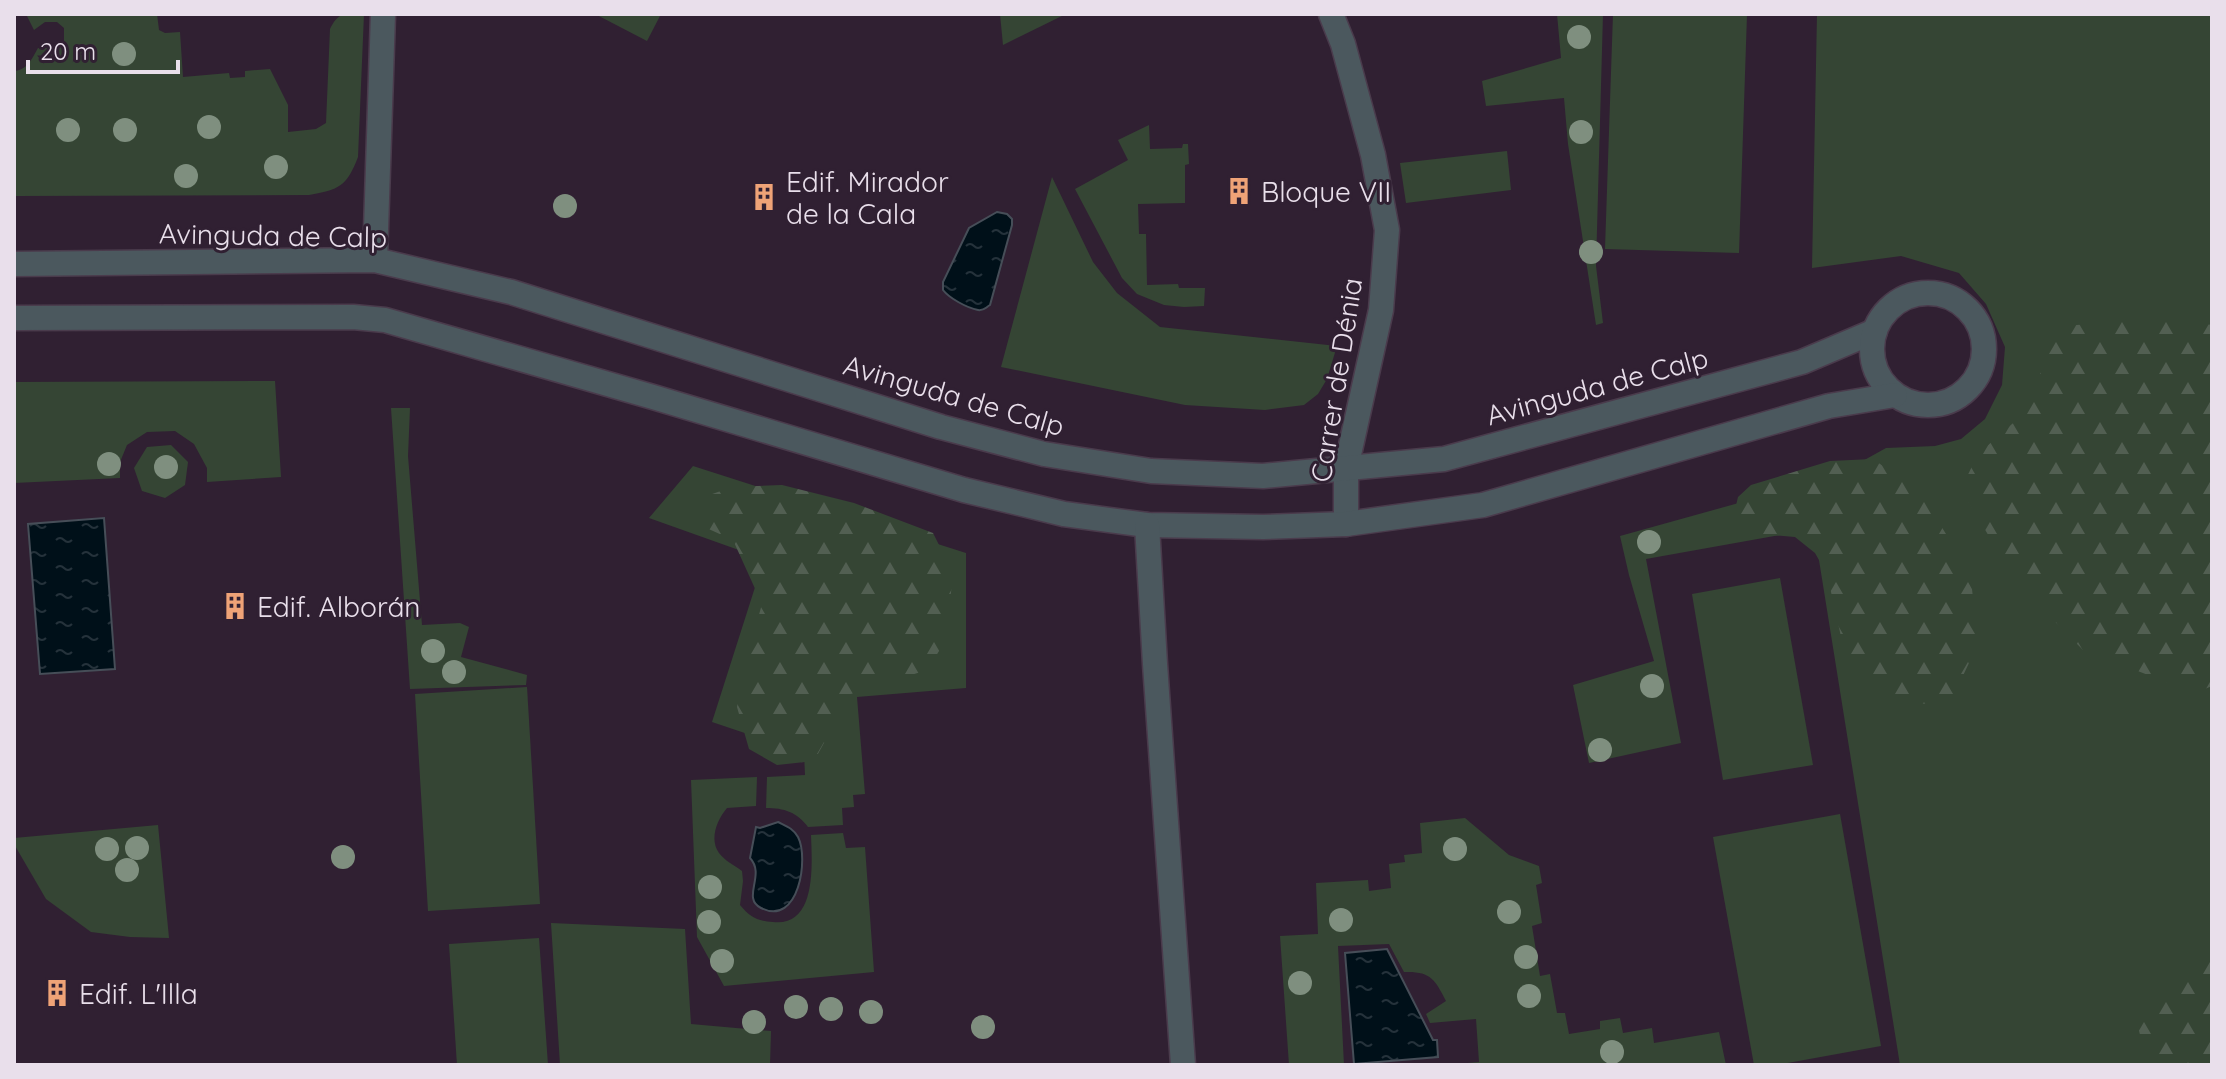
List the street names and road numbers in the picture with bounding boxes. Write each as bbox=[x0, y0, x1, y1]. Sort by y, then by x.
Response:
street label: Avinguda de Calp bbox=[159, 216, 387, 254]
street label: Carrer de Dénia bbox=[1303, 275, 1369, 485]
street label: Avinguda de Calp bbox=[1482, 340, 1712, 432]
street label: Avinguda de Calp bbox=[840, 347, 1068, 443]

